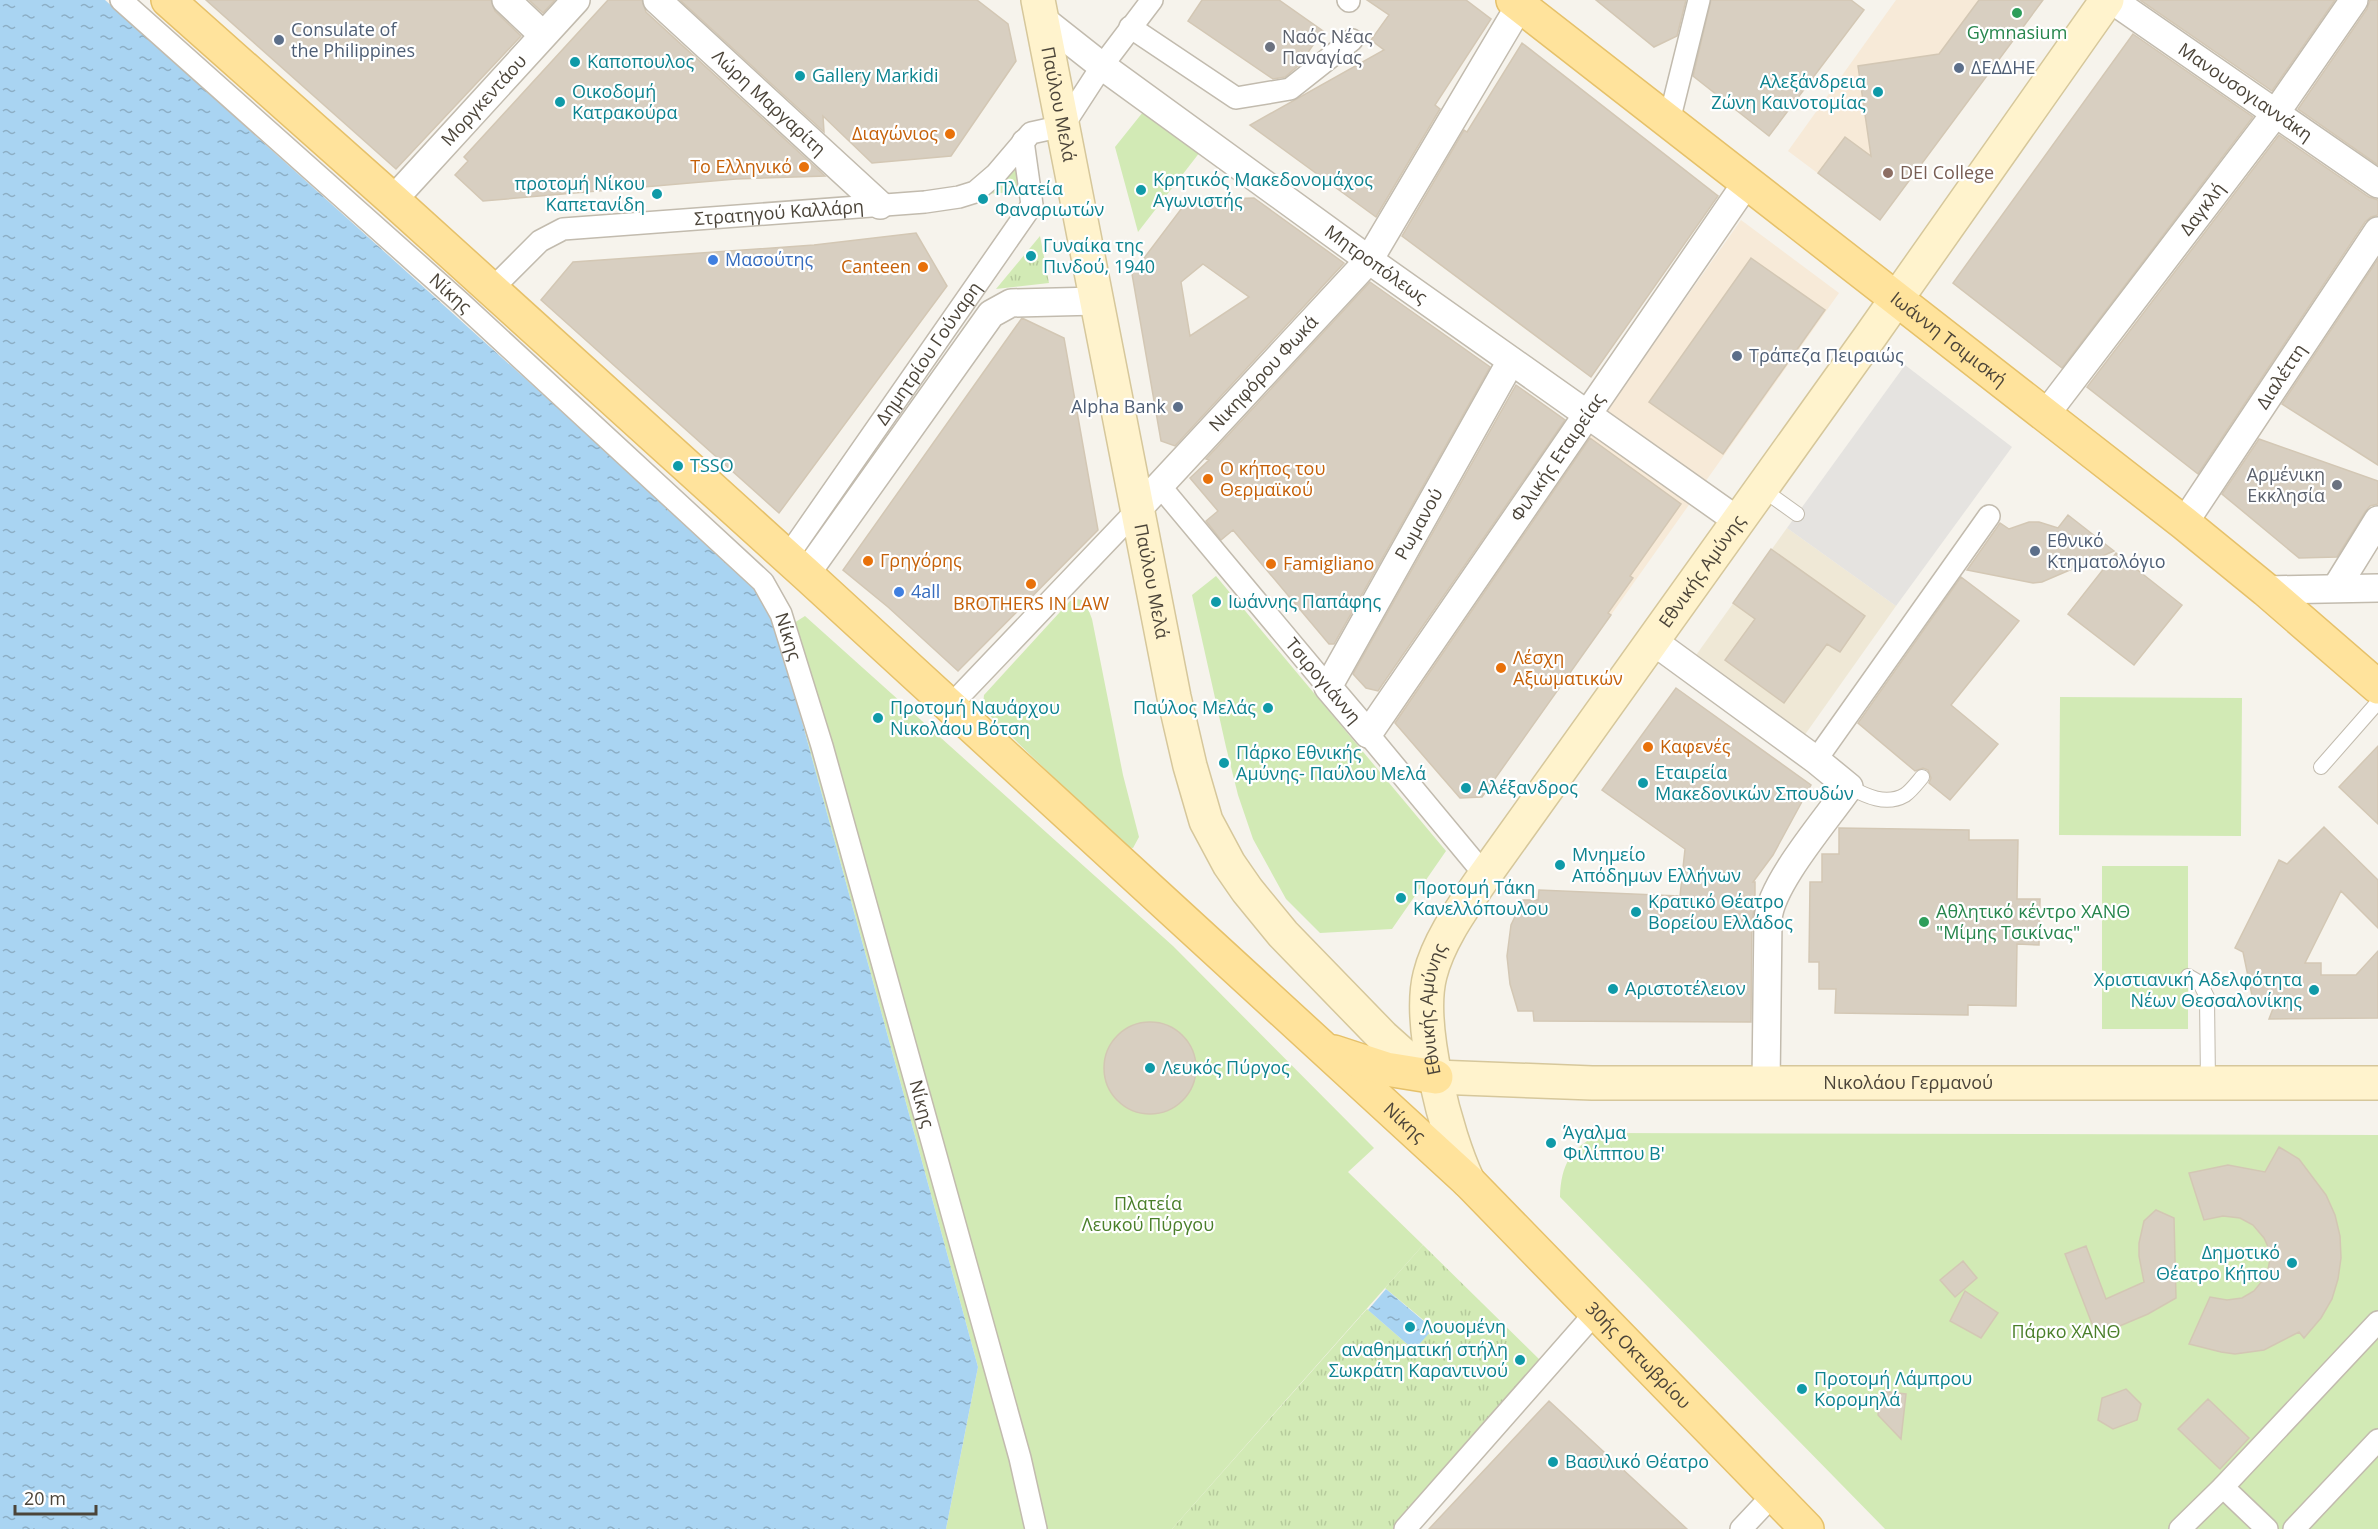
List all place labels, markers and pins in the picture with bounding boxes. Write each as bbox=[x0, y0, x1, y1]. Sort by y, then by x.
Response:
marker: Gymnasium bbox=[2010, 6, 2024, 20]
place label: Consulate of the Philippines bbox=[291, 17, 415, 62]
place label: Gymnasium bbox=[1967, 20, 2067, 44]
place label: Ναός Νέας Παναγίας bbox=[1282, 24, 1373, 69]
marker: Consulate of the Philippines bbox=[272, 33, 286, 47]
marker: Ναός Νέας Παναγίας bbox=[1263, 40, 1277, 54]
place label: Καποπουλος bbox=[587, 49, 695, 73]
marker: Καποπουλος bbox=[568, 55, 582, 69]
place label: ΔΕΔΔΗΕ bbox=[1971, 55, 2036, 79]
marker: ΔΕΔΔΗΕ bbox=[1952, 61, 1966, 75]
place label: Gallery Markidi bbox=[812, 63, 938, 87]
marker: Gallery Markidi bbox=[793, 69, 807, 83]
place label: Αλεξάνδρεια Ζώνη Καινοτομίας bbox=[1711, 69, 1866, 114]
place label: Οικοδομή Κατρακούρα bbox=[572, 79, 677, 124]
marker: Αλεξάνδρεια Ζώνη Καινοτομίας bbox=[1871, 85, 1885, 99]
marker: Οικοδομή Κατρακούρα bbox=[553, 95, 567, 109]
place label: Διαγώνιος bbox=[852, 121, 938, 145]
marker: Διαγώνιος bbox=[943, 127, 957, 141]
place label: Το Ελληνικό bbox=[690, 154, 792, 178]
marker: Το Ελληνικό bbox=[797, 160, 811, 174]
place label: DEI College bbox=[1900, 160, 1994, 184]
marker: DEI College bbox=[1881, 166, 1895, 180]
place label: Κρητικός Μακεδονομάχος Αγωνιστής bbox=[1153, 167, 1373, 212]
place label: προτομή Νίκου Καπετανίδη bbox=[515, 171, 645, 216]
place label: Πλατεία Φαναριωτών bbox=[995, 176, 1104, 221]
marker: Κρητικός Μακεδονομάχος Αγωνιστής bbox=[1134, 183, 1148, 197]
marker: προτομή Νίκου Καπετανίδη bbox=[650, 187, 664, 201]
marker: Πλατεία Φαναριωτών bbox=[976, 192, 990, 206]
place label: Γυναίκα της Πινδού, 1940 bbox=[1043, 233, 1155, 278]
place label: Μασούτης bbox=[725, 247, 814, 271]
marker: Γυναίκα της Πινδού, 1940 bbox=[1024, 249, 1038, 263]
marker: Μασούτης bbox=[706, 253, 720, 267]
place label: Canteen bbox=[841, 254, 911, 278]
marker: Canteen bbox=[916, 260, 930, 274]
place label: Τράπεζα Πειραιώς bbox=[1749, 343, 1904, 367]
marker: Τράπεζα Πειραιώς bbox=[1730, 349, 1744, 363]
place label: Alpha Bank bbox=[1071, 394, 1167, 418]
marker: Alpha Bank bbox=[1171, 400, 1185, 414]
place label: TSSO bbox=[690, 453, 734, 477]
place label: Ο κήπος του Θερμαϊκού bbox=[1220, 456, 1325, 501]
marker: TSSO bbox=[671, 459, 685, 473]
place label: Αρμένικη Εκκλησία bbox=[2247, 462, 2325, 507]
marker: Ο κήπος του Θερμαϊκού bbox=[1201, 472, 1215, 486]
marker: Αρμένικη Εκκλησία bbox=[2330, 478, 2344, 492]
place label: Εθνικό Κτηματολόγιο bbox=[2047, 528, 2166, 573]
marker: Εθνικό Κτηματολόγιο bbox=[2028, 544, 2042, 558]
place label: Γρηγόρης bbox=[880, 548, 962, 572]
place label: Famigliano bbox=[1283, 551, 1374, 575]
marker: Γρηγόρης bbox=[861, 554, 875, 568]
marker: Famigliano bbox=[1264, 557, 1278, 571]
marker: BROTHERS IN LAW bbox=[1024, 577, 1038, 591]
place label: 4all bbox=[911, 579, 940, 603]
marker: 4all bbox=[892, 585, 906, 599]
place label: Ιωάννης Παπάφης bbox=[1228, 589, 1382, 613]
place label: BROTHERS IN LAW bbox=[953, 591, 1109, 615]
marker: Ιωάννης Παπάφης bbox=[1209, 595, 1223, 609]
place label: Λέσχη Αξιωματικών bbox=[1513, 645, 1623, 690]
marker: Λέσχη Αξιωματικών bbox=[1494, 661, 1508, 675]
place label: Προτομή Ναυάρχου Νικολάου Βότση bbox=[890, 695, 1060, 740]
place label: Παύλος Μελάς bbox=[1133, 695, 1256, 719]
marker: Παύλος Μελάς bbox=[1261, 701, 1275, 715]
marker: Προτομή Ναυάρχου Νικολάου Βότση bbox=[871, 711, 885, 725]
place label: Καφενές bbox=[1660, 734, 1731, 758]
place label: Πάρκο Εθνικής Αμύνης- Παύλου Μελά bbox=[1236, 740, 1426, 785]
marker: Καφενές bbox=[1641, 740, 1655, 754]
marker: Πάρκο Εθνικής Αμύνης- Παύλου Μελά bbox=[1217, 756, 1231, 770]
place label: Εταιρεία Μακεδονικών Σπουδών bbox=[1655, 760, 1854, 805]
place label: Αλέξανδρος bbox=[1478, 775, 1578, 799]
marker: Εταιρεία Μακεδονικών Σπουδών bbox=[1636, 776, 1650, 790]
marker: Αλέξανδρος bbox=[1459, 781, 1473, 795]
place label: Μνημείο Απόδημων Ελλήνων bbox=[1572, 842, 1741, 887]
marker: Μνημείο Απόδημων Ελλήνων bbox=[1553, 858, 1567, 872]
place label: Προτομή Τάκη Κανελλόπουλου bbox=[1413, 875, 1548, 920]
place label: Κρατικό Θέατρο Βορείου Ελλάδος bbox=[1648, 889, 1793, 934]
marker: Προτομή Τάκη Κανελλόπουλου bbox=[1394, 891, 1408, 905]
place label: Αθλητικό κέντρο ΧΑΝΘ "Μίμης Τσικίνας" bbox=[1936, 899, 2130, 944]
marker: Κρατικό Θέατρο Βορείου Ελλάδος bbox=[1629, 905, 1643, 919]
marker: Αθλητικό κέντρο ΧΑΝΘ "Μίμης Τσικίνας" bbox=[1917, 915, 1931, 929]
place label: Χριστιανική Αδελφότητα Νέων Θεσσαλονίκης bbox=[2094, 967, 2302, 1012]
place label: Αριστοτέλειον bbox=[1625, 976, 1746, 1000]
marker: Αριστοτέλειον bbox=[1606, 982, 1620, 996]
marker: Χριστιανική Αδελφότητα Νέων Θεσσαλονίκης bbox=[2307, 983, 2321, 997]
place label: Λευκός Πύργος bbox=[1162, 1055, 1290, 1079]
marker: Λευκός Πύργος bbox=[1143, 1061, 1157, 1075]
place label: Άγαλμα Φιλίππου Β' bbox=[1563, 1120, 1665, 1165]
marker: Άγαλμα Φιλίππου Β' bbox=[1544, 1136, 1558, 1150]
place label: Δημοτικό Θέατρο Κήπου bbox=[2156, 1240, 2280, 1285]
marker: Δημοτικό Θέατρο Κήπου bbox=[2285, 1256, 2299, 1270]
place label: Λουομένη bbox=[1422, 1314, 1506, 1338]
marker: Λουομένη bbox=[1403, 1320, 1417, 1334]
place label: αναθηματική στήλη Σωκράτη Καραντινού bbox=[1329, 1337, 1508, 1382]
marker: αναθηματική στήλη Σωκράτη Καραντινού bbox=[1513, 1353, 1527, 1367]
place label: Προτομή Λάμπρου Κορομηλά bbox=[1814, 1366, 1972, 1411]
marker: Προτομή Λάμπρου Κορομηλά bbox=[1795, 1382, 1809, 1396]
place label: Βασιλικό Θέατρο bbox=[1565, 1449, 1709, 1473]
marker: Βασιλικό Θέατρο bbox=[1546, 1455, 1560, 1469]

